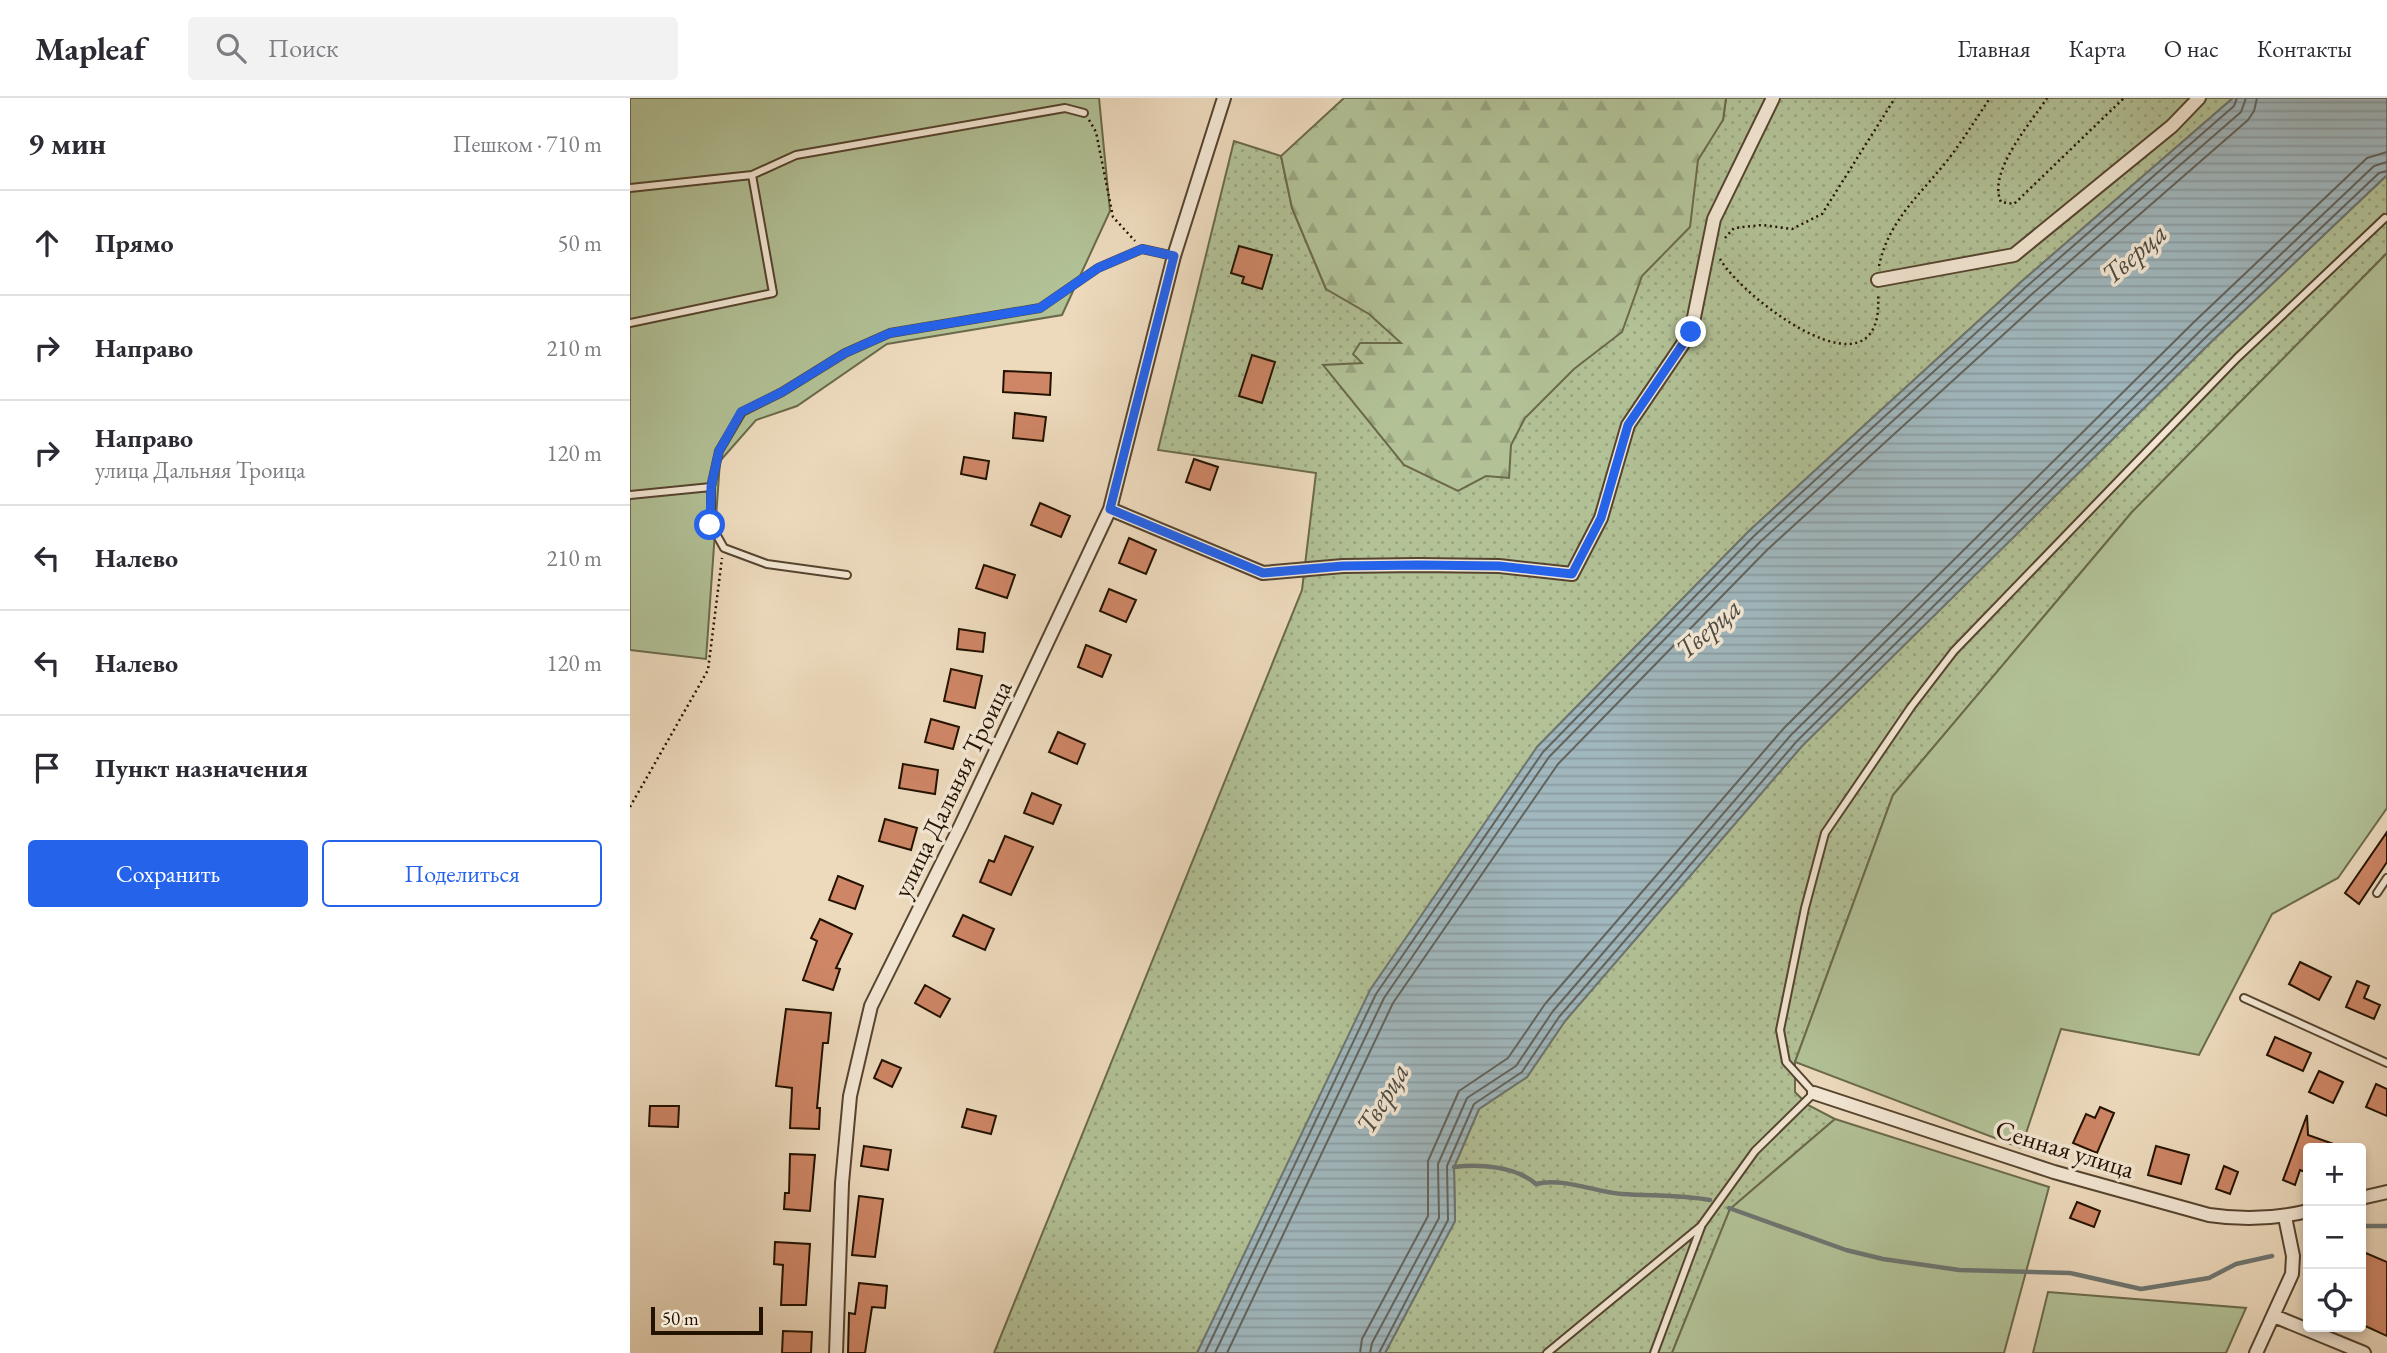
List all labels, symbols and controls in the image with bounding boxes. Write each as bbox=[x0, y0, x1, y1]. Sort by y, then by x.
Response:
search box bbox=[188, 17, 678, 80]
text: Mapleaf bbox=[35, 27, 146, 70]
icon: search bbox=[212, 29, 250, 67]
text: Поиск bbox=[268, 31, 338, 65]
text: Главная bbox=[1957, 33, 2031, 64]
text: Карта bbox=[2069, 33, 2126, 64]
text: О нас bbox=[2164, 33, 2219, 64]
text: Контакты bbox=[2257, 33, 2352, 64]
text: 9 мин bbox=[28, 124, 106, 163]
text: Пешком · 710 m bbox=[453, 129, 602, 159]
water label: Тверца bbox=[2094, 214, 2174, 292]
icon: ahead bbox=[28, 224, 66, 262]
text: Прямо bbox=[95, 226, 174, 260]
text: 50 m bbox=[557, 228, 602, 258]
route end bbox=[1675, 316, 1706, 347]
icon: right bbox=[28, 329, 66, 367]
text: Направо bbox=[95, 331, 193, 365]
text: 210 m bbox=[546, 333, 602, 363]
text: Направо bbox=[95, 421, 193, 455]
icon: right bbox=[28, 434, 66, 472]
text: 120 m bbox=[546, 438, 602, 468]
text: улица Дальняя Троица bbox=[95, 455, 305, 485]
route start bbox=[694, 509, 725, 540]
icon: left bbox=[28, 539, 66, 577]
text: Налево bbox=[95, 541, 178, 575]
text: 210 m bbox=[546, 543, 602, 573]
water label: Тверца bbox=[1668, 589, 1748, 667]
icon: left bbox=[28, 644, 66, 682]
text: Налево bbox=[95, 646, 178, 680]
text: 120 m bbox=[546, 648, 602, 678]
street label: улица Дальняя Троица bbox=[885, 674, 1020, 903]
icon: arrive bbox=[28, 749, 66, 787]
text: Пункт назначения bbox=[95, 751, 308, 785]
button: Сохранить bbox=[28, 840, 308, 907]
button: Поделиться bbox=[322, 840, 602, 907]
water label: Тверца bbox=[1347, 1056, 1417, 1140]
street label: Сенная улица bbox=[1991, 1112, 2139, 1186]
map controls bbox=[2303, 1143, 2366, 1332]
button: + bbox=[2303, 1143, 2366, 1206]
button: − bbox=[2303, 1206, 2366, 1269]
button: locate bbox=[2303, 1269, 2366, 1332]
scale bar bbox=[651, 1304, 763, 1336]
text: 50 m bbox=[662, 1306, 699, 1331]

